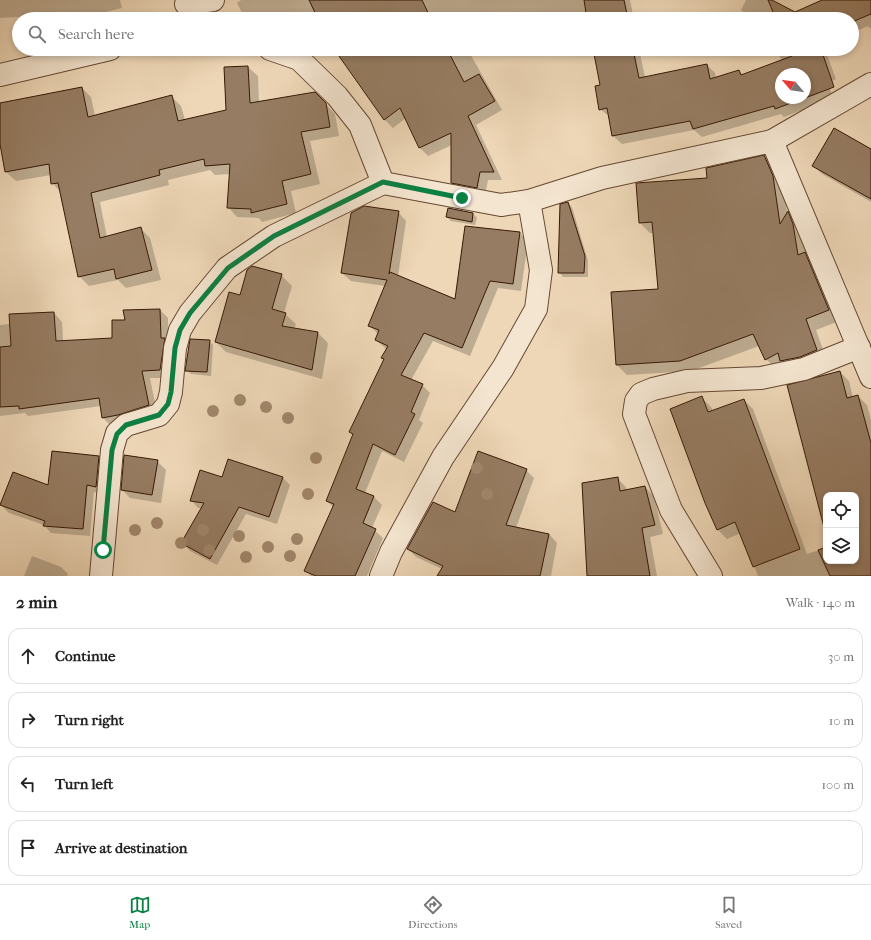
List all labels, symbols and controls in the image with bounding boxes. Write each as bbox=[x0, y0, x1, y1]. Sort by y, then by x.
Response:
search box bbox=[12, 12, 859, 56]
icon: search bbox=[26, 23, 48, 45]
text: Search here bbox=[58, 25, 134, 43]
north arrow bbox=[775, 68, 811, 104]
route end bbox=[453, 189, 471, 207]
map controls bbox=[823, 492, 859, 564]
button: locate bbox=[823, 492, 859, 528]
button: layers bbox=[823, 528, 859, 564]
route start bbox=[94, 541, 112, 559]
text: 2 min bbox=[16, 592, 57, 612]
text: Walk · 140 m bbox=[786, 595, 855, 610]
icon: ahead bbox=[17, 645, 39, 667]
text: Continue bbox=[55, 647, 115, 665]
text: 30 m bbox=[828, 649, 854, 664]
icon: right bbox=[17, 709, 39, 731]
text: Turn right bbox=[55, 711, 124, 729]
text: 10 m bbox=[829, 713, 854, 728]
icon: left bbox=[17, 773, 39, 795]
text: Turn left bbox=[55, 775, 113, 793]
text: 100 m bbox=[821, 777, 854, 792]
icon: arrive bbox=[17, 837, 39, 859]
text: Arrive at destination bbox=[55, 839, 187, 857]
tab: Map bbox=[129, 894, 151, 931]
tab: Directions bbox=[408, 894, 458, 931]
tab: Saved bbox=[715, 894, 742, 931]

